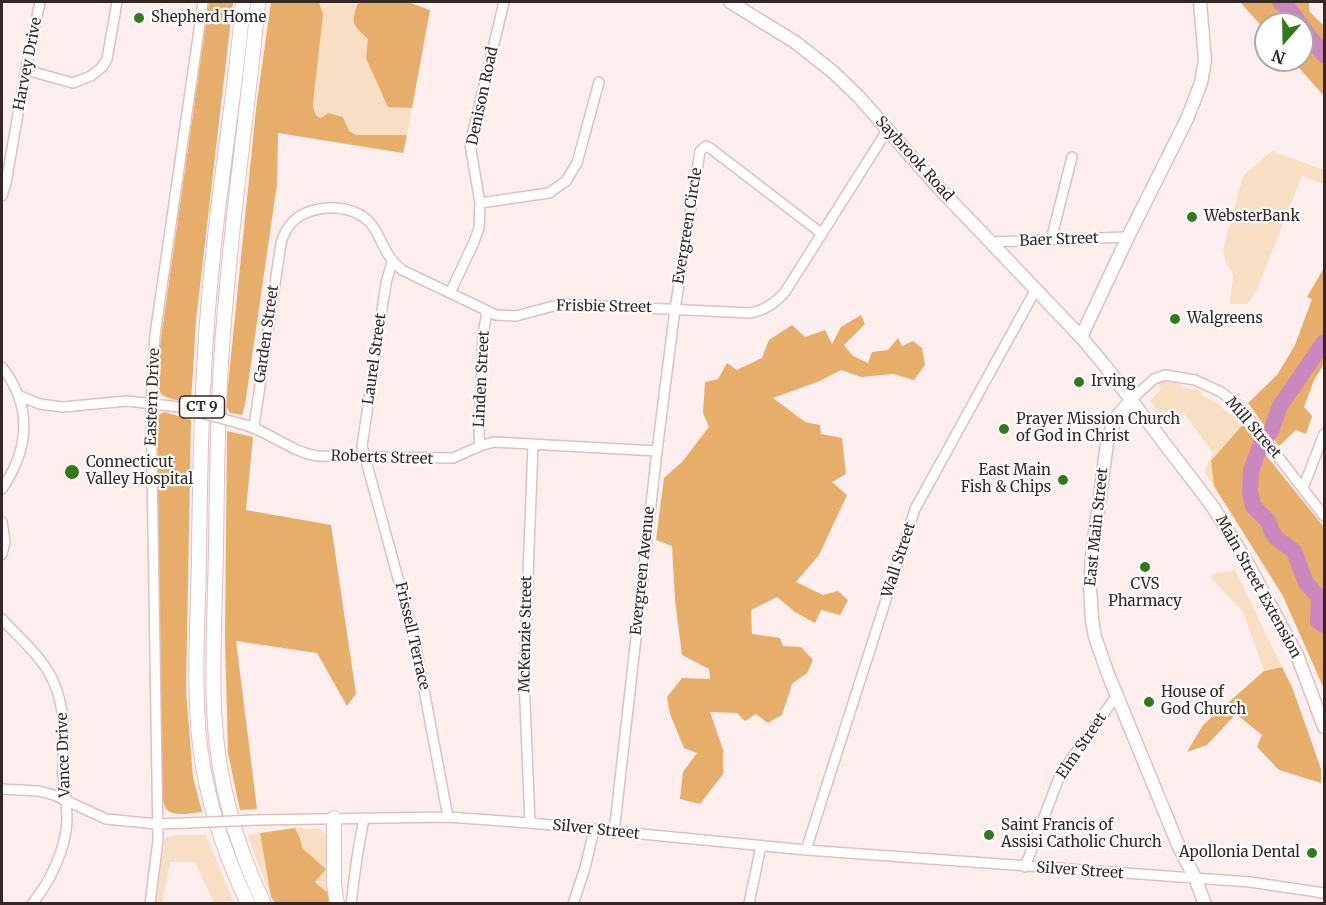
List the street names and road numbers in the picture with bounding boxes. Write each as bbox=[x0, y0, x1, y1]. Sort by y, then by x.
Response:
street label: Harvey Drive bbox=[10, 16, 46, 112]
street label: Denison Road bbox=[464, 45, 502, 147]
street label: Saybrook Road bbox=[871, 113, 957, 205]
street label: Evergreen Circle bbox=[670, 167, 706, 285]
street label: Baer Street bbox=[1019, 230, 1099, 250]
street label: Garden Street bbox=[251, 284, 283, 384]
street label: Frisbie Street bbox=[556, 297, 652, 317]
street label: Laurel Street bbox=[360, 312, 390, 406]
street label: Linden Street bbox=[470, 330, 494, 428]
street label: Eastern Drive bbox=[142, 348, 164, 446]
street label: Mill Street bbox=[1221, 394, 1285, 462]
road number: CT 9 bbox=[180, 396, 224, 418]
street label: Roberts Street bbox=[330, 447, 434, 469]
street label: East Main Street bbox=[1082, 467, 1112, 587]
street label: Evergreen Avenue bbox=[627, 506, 659, 636]
street label: Main Street Extension bbox=[1211, 513, 1305, 661]
street label: Wall Street bbox=[878, 520, 920, 600]
street label: McKenzie Street bbox=[516, 575, 536, 693]
street label: Frissell Terrace bbox=[391, 580, 433, 692]
street label: Elm Street bbox=[1053, 710, 1111, 782]
street label: Vance Drive bbox=[54, 712, 74, 798]
street label: Silver Street bbox=[552, 816, 640, 844]
street label: Silver Street bbox=[1036, 859, 1124, 883]

